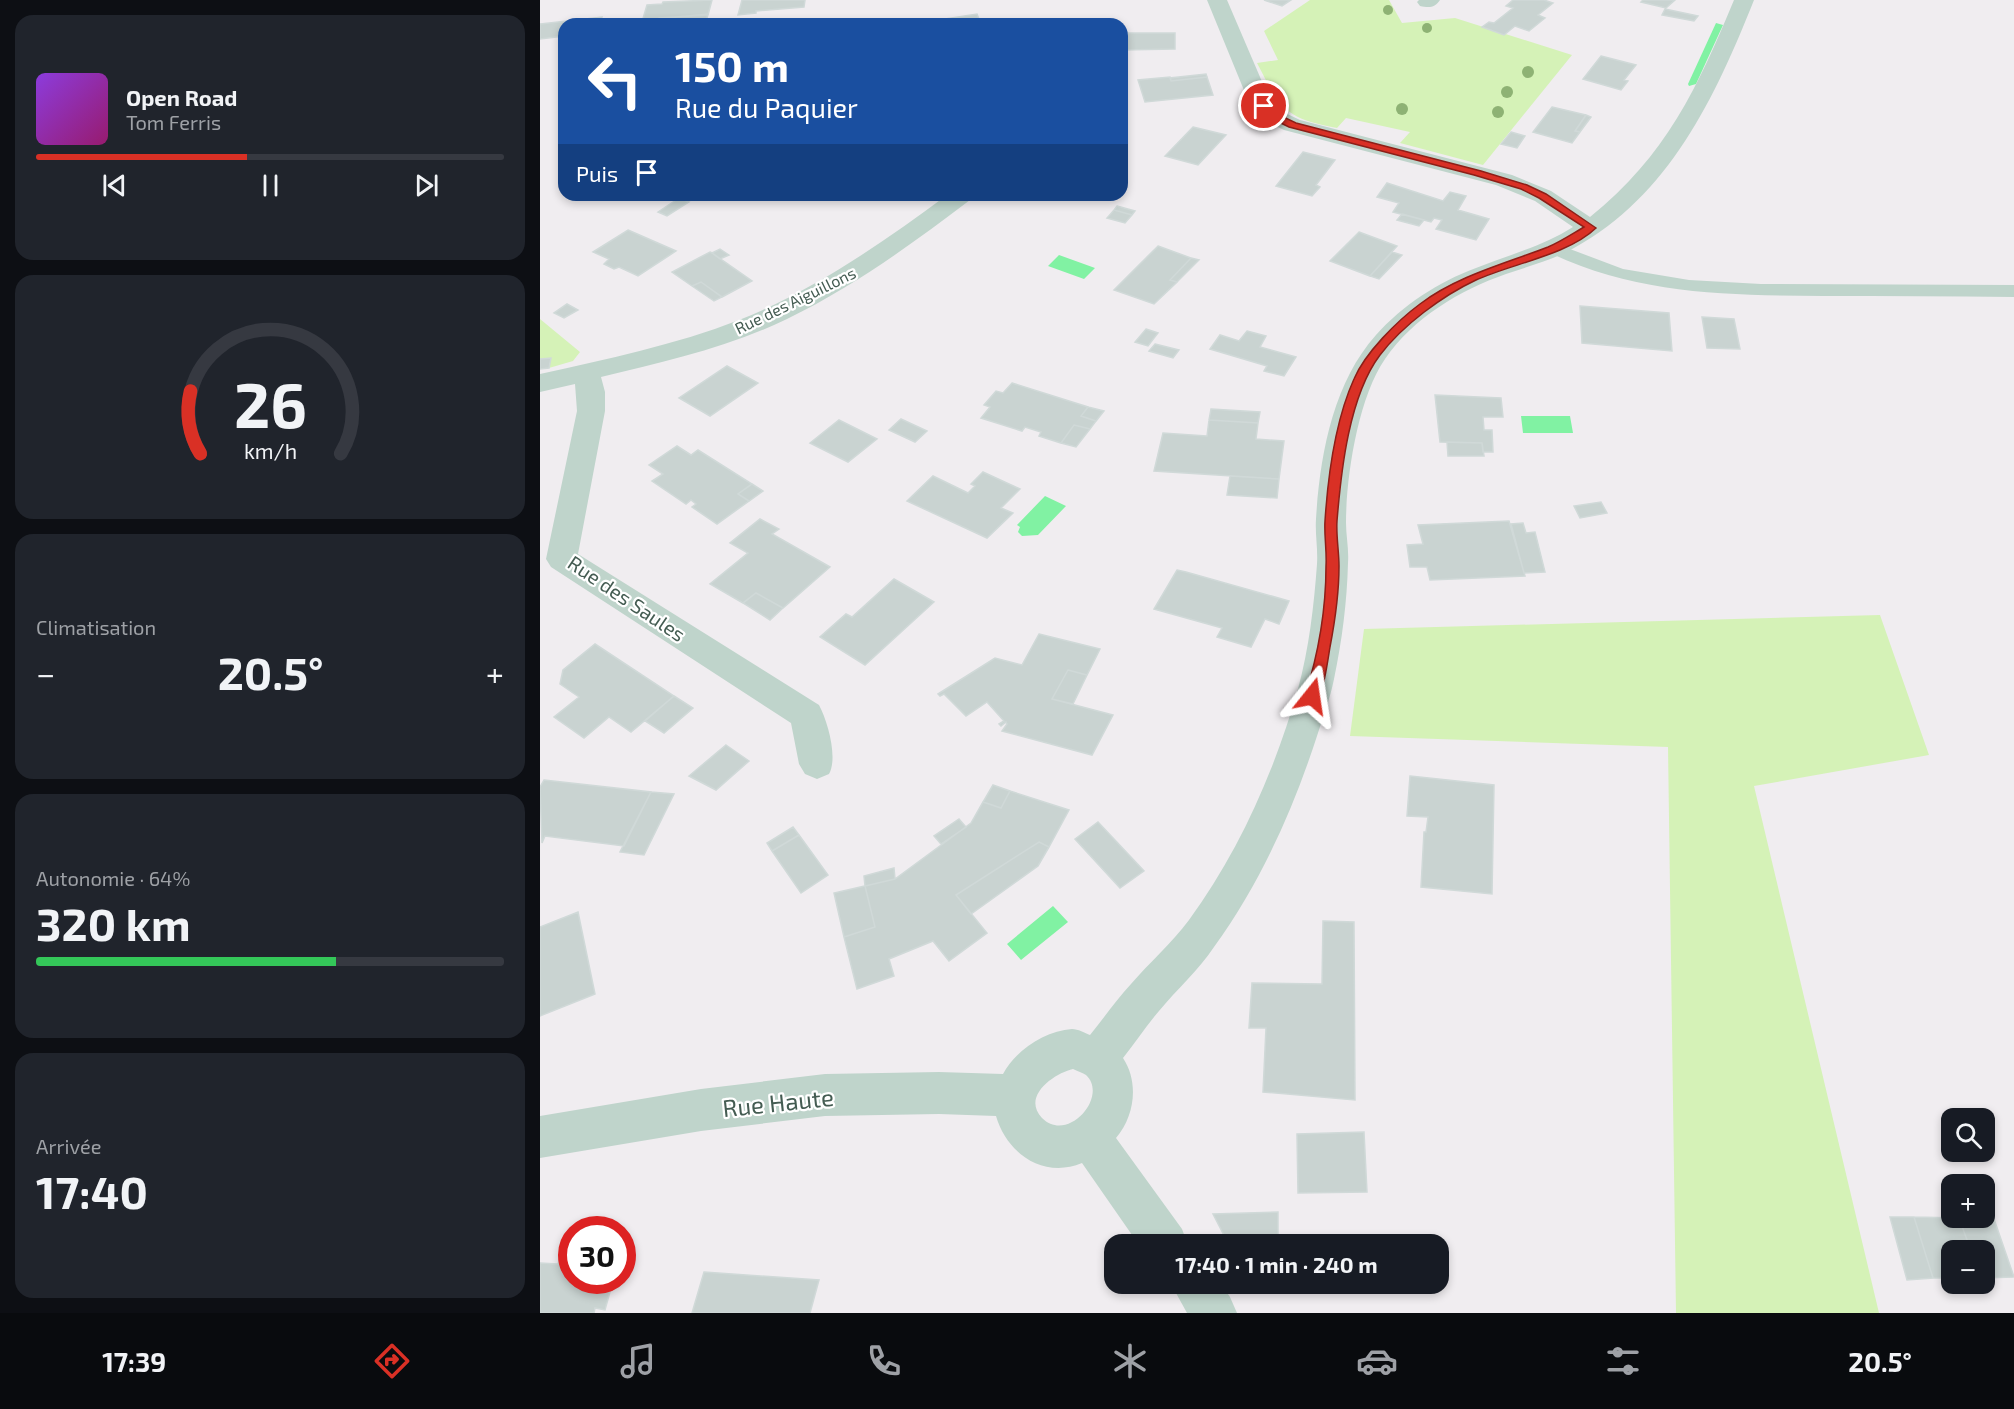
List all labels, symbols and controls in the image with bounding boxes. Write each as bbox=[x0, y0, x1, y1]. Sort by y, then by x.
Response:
text: 150 m bbox=[675, 40, 789, 90]
icon: left bbox=[576, 42, 654, 120]
pin bbox=[1238, 80, 1289, 131]
text: Open Road bbox=[126, 84, 238, 110]
icon: arrive bbox=[1247, 89, 1280, 122]
text: Rue du Paquier bbox=[675, 91, 858, 123]
text: Tom Ferris bbox=[126, 110, 221, 134]
icon: arrive bbox=[630, 156, 663, 189]
text: Puis bbox=[576, 160, 618, 186]
icon: previous bbox=[98, 169, 131, 202]
icon: pause bbox=[254, 169, 287, 202]
icon: next bbox=[410, 169, 443, 202]
street label: Rue des Aiguillons bbox=[731, 262, 859, 338]
text: 26 bbox=[233, 366, 307, 441]
text: km/h bbox=[243, 438, 297, 463]
street label: Rue des Saules bbox=[564, 550, 690, 646]
text: Climatisation bbox=[36, 615, 156, 639]
text: 20.5° bbox=[218, 645, 323, 699]
text: − bbox=[36, 653, 55, 693]
text: + bbox=[486, 653, 504, 693]
position arrow bbox=[1280, 664, 1344, 728]
text: Autonomie · 64% bbox=[36, 866, 190, 890]
text: 320 km bbox=[36, 896, 191, 950]
street label: Rue Haute bbox=[721, 1082, 835, 1122]
map controls bbox=[1941, 1108, 1995, 1294]
button: search bbox=[1941, 1108, 1995, 1162]
text: Arrivée bbox=[36, 1134, 101, 1158]
text: 17:40 bbox=[36, 1164, 148, 1218]
button: + bbox=[1941, 1174, 1995, 1228]
speed limit sign: 30 bbox=[558, 1216, 636, 1294]
button: − bbox=[1941, 1240, 1995, 1294]
text: 17:40 · 1 min · 240 m bbox=[1175, 1251, 1378, 1277]
icon: directions bbox=[371, 1340, 413, 1382]
icon: music bbox=[617, 1340, 659, 1382]
icon: phone bbox=[863, 1340, 905, 1382]
icon: climate bbox=[1109, 1340, 1151, 1382]
icon: car bbox=[1356, 1340, 1398, 1382]
icon: filters bbox=[1602, 1340, 1644, 1382]
text: 17:39 bbox=[102, 1345, 166, 1377]
text: 20.5° bbox=[1848, 1345, 1912, 1377]

